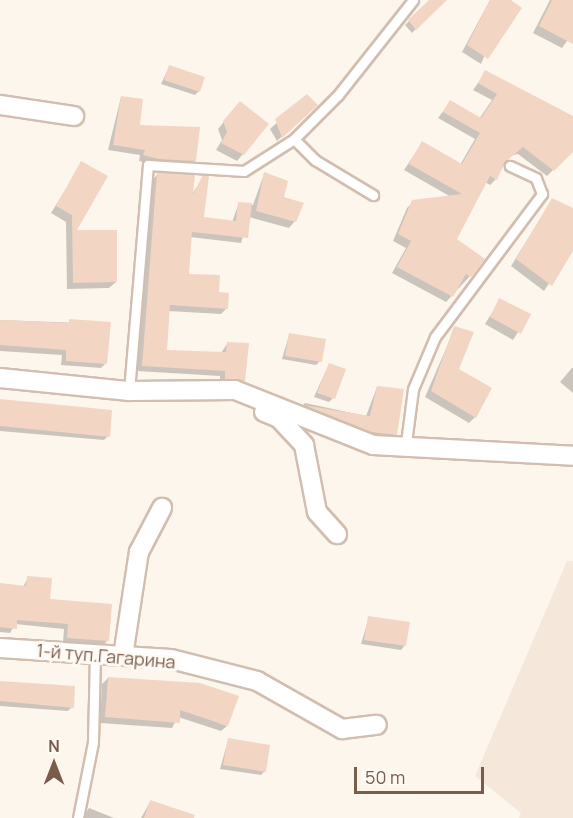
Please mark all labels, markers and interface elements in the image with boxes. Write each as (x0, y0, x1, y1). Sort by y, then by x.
street label: 1-й туп.Гагарина (36, 639, 176, 673)
north arrow (24, 734, 84, 794)
text: N (48, 735, 60, 757)
scale bar (357, 755, 488, 793)
text: 50 m (365, 765, 405, 789)

